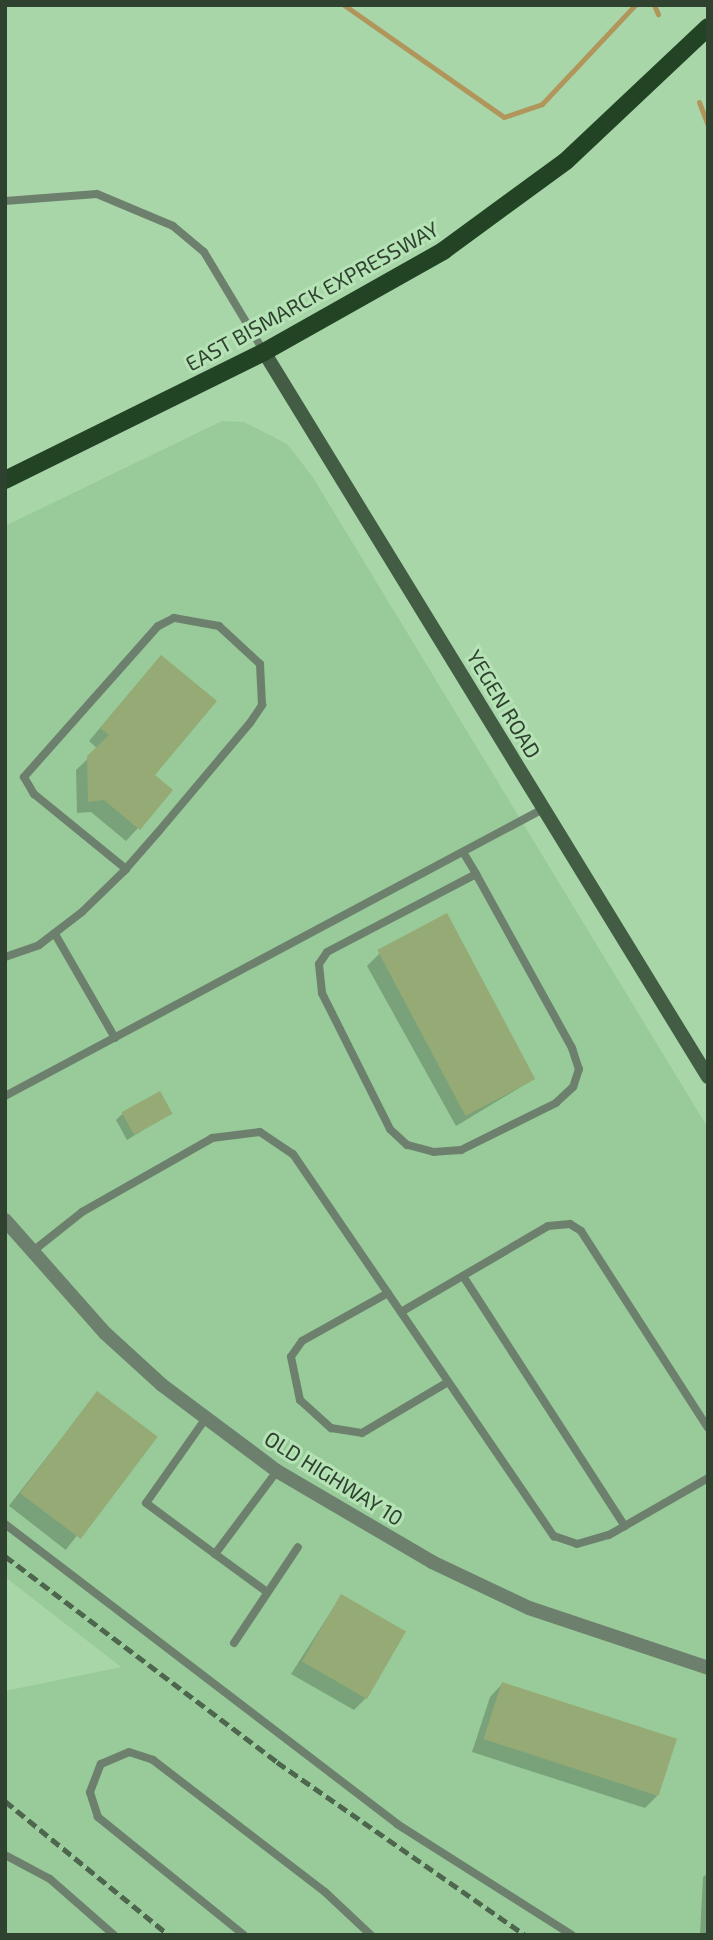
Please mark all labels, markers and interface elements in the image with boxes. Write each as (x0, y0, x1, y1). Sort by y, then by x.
street label: EAST BISMARCK EXPRESSWAY (181, 216, 443, 376)
street label: YEGEN ROAD (462, 645, 546, 763)
street label: OLD HIGHWAY 10 (260, 1425, 408, 1531)

